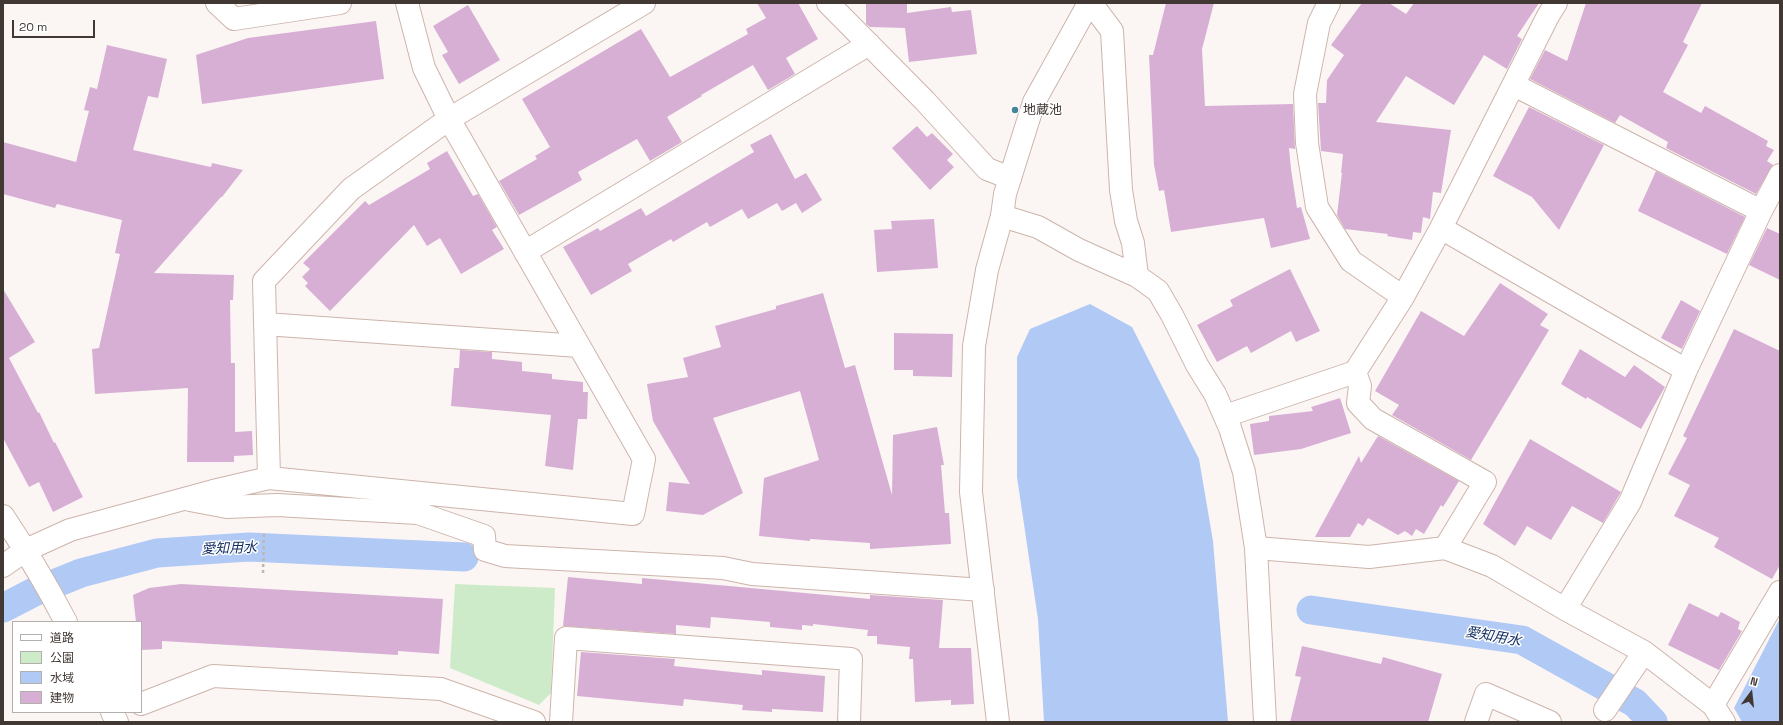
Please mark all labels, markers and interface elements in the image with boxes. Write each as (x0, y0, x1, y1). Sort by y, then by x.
scale bar (14, 12, 97, 38)
text: 20 m (19, 19, 47, 35)
place label: 地蔵池 (1023, 102, 1062, 118)
marker: 地蔵池 (1010, 105, 1020, 115)
water label: 愛知用水 (201, 540, 257, 558)
legend (12, 621, 142, 713)
water label: 愛知用水 (1464, 624, 1522, 650)
text: 道路 (50, 630, 74, 646)
text: 公園 (50, 650, 74, 666)
text: 水域 (50, 670, 74, 686)
north arrow (1731, 673, 1771, 713)
text: N (1749, 674, 1759, 689)
text: 建物 (50, 690, 74, 706)

